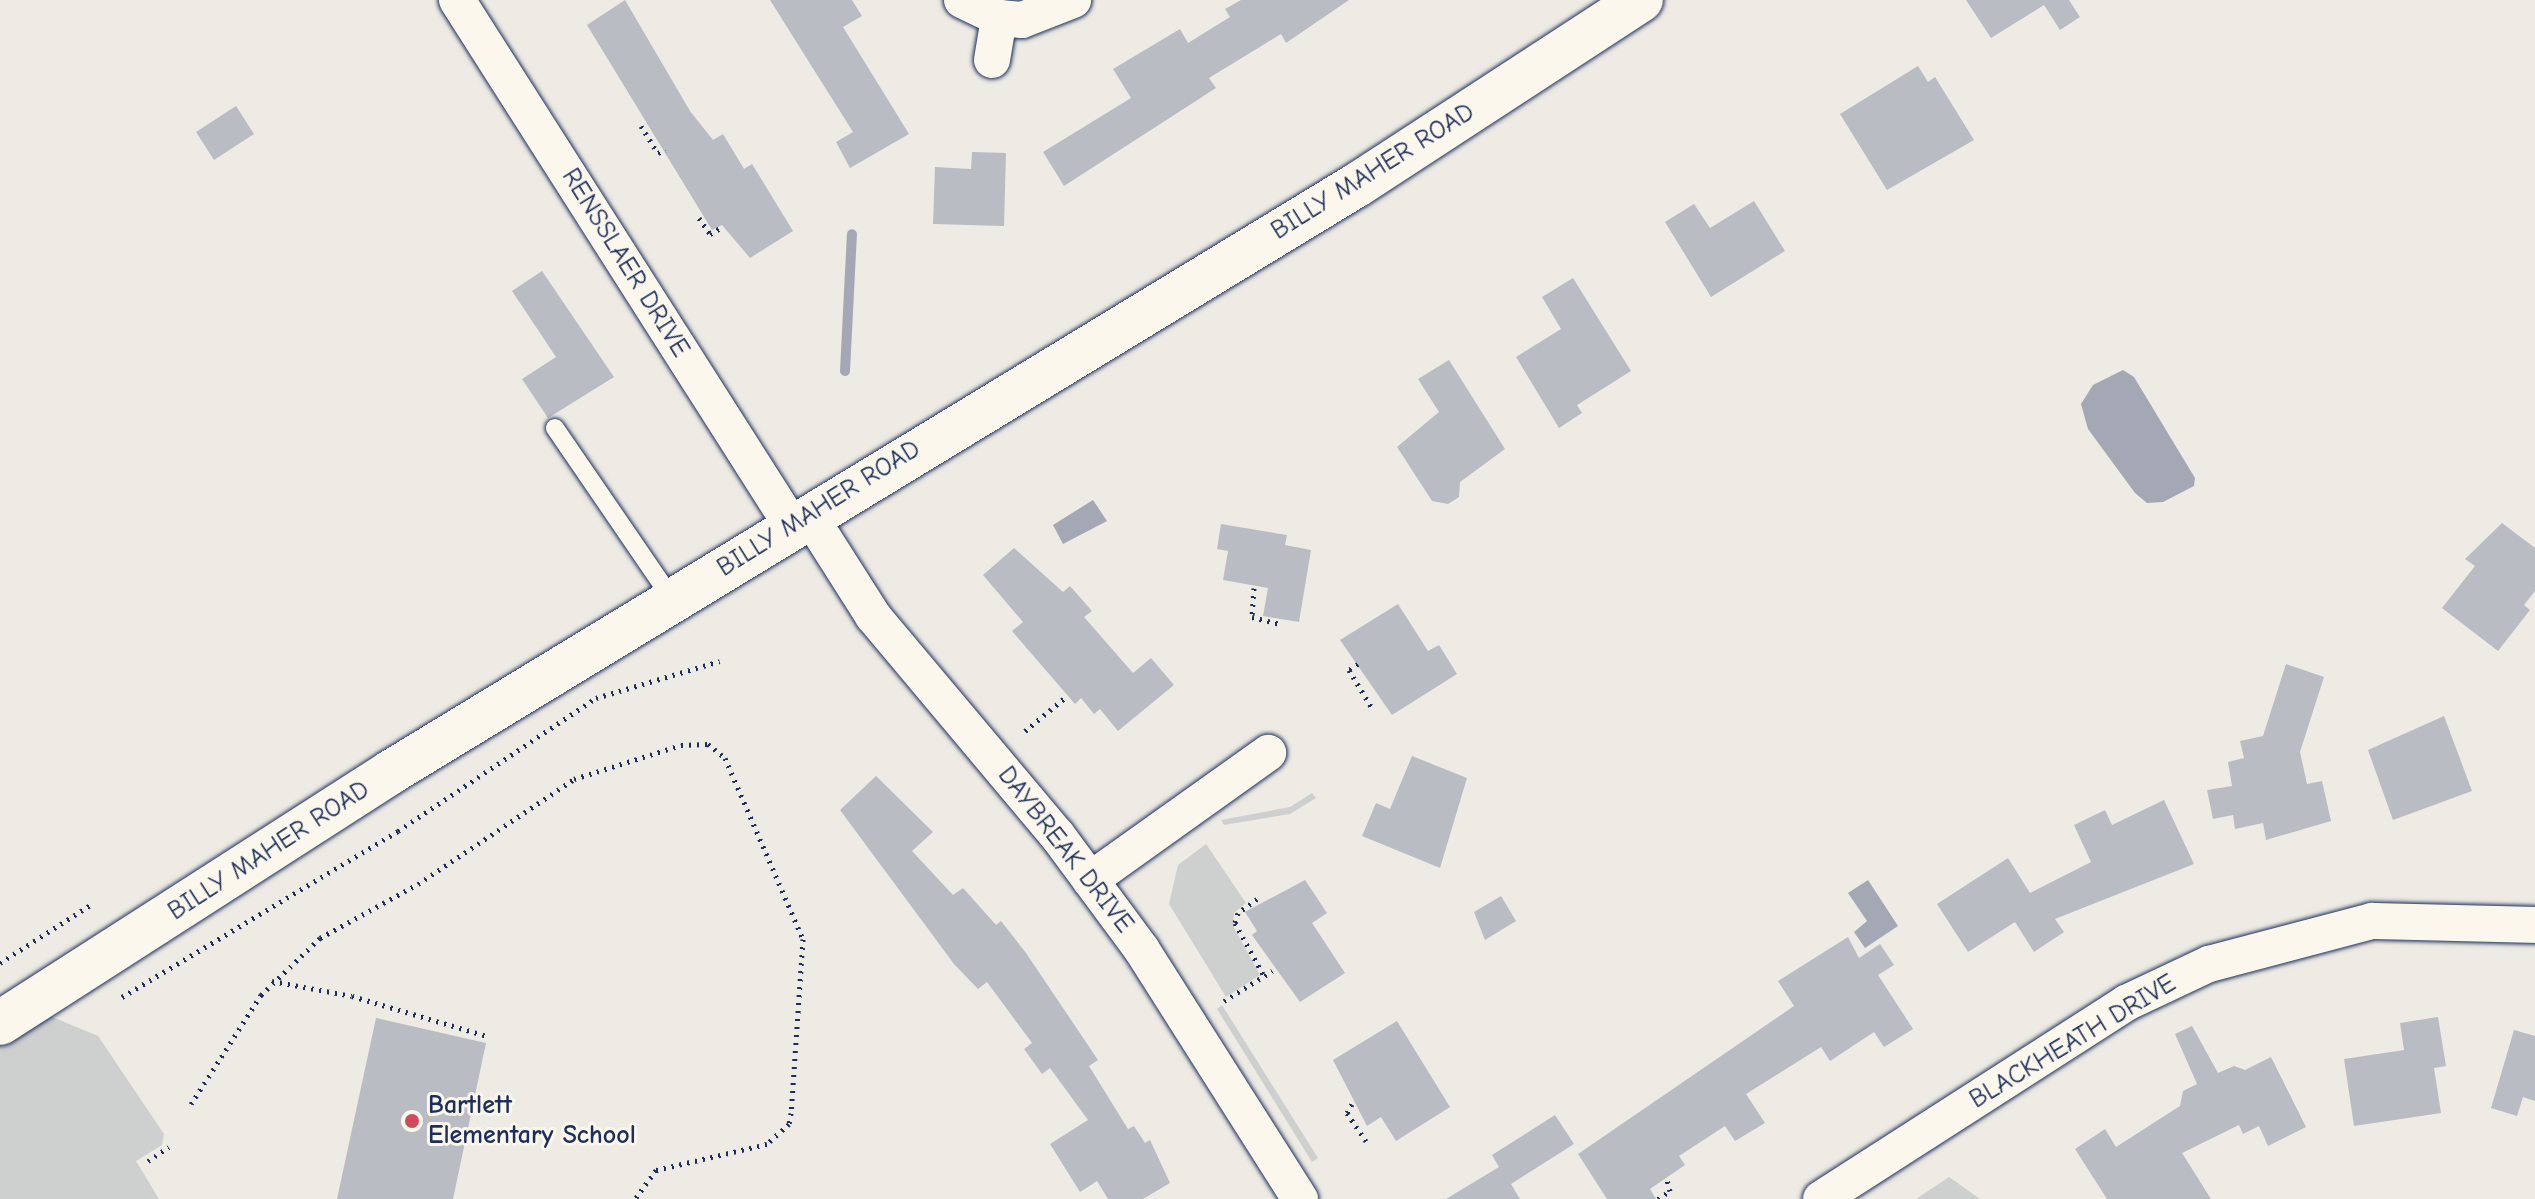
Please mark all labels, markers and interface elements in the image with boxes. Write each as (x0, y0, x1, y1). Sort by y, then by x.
street label: BILLY MAHER ROAD (1266, 97, 1480, 247)
street label: RENSSLAER DRIVE (554, 163, 696, 363)
street label: BILLY MAHER ROAD (712, 434, 926, 584)
street label: DAYBREAK DRIVE (990, 761, 1140, 939)
street label: BILLY MAHER ROAD (163, 774, 375, 928)
street label: BLACKHEATH DRIVE (1964, 968, 2182, 1116)
place label: Bartlett Elementary School (428, 1090, 636, 1152)
marker: Bartlett Elementary School (403, 1112, 421, 1130)

